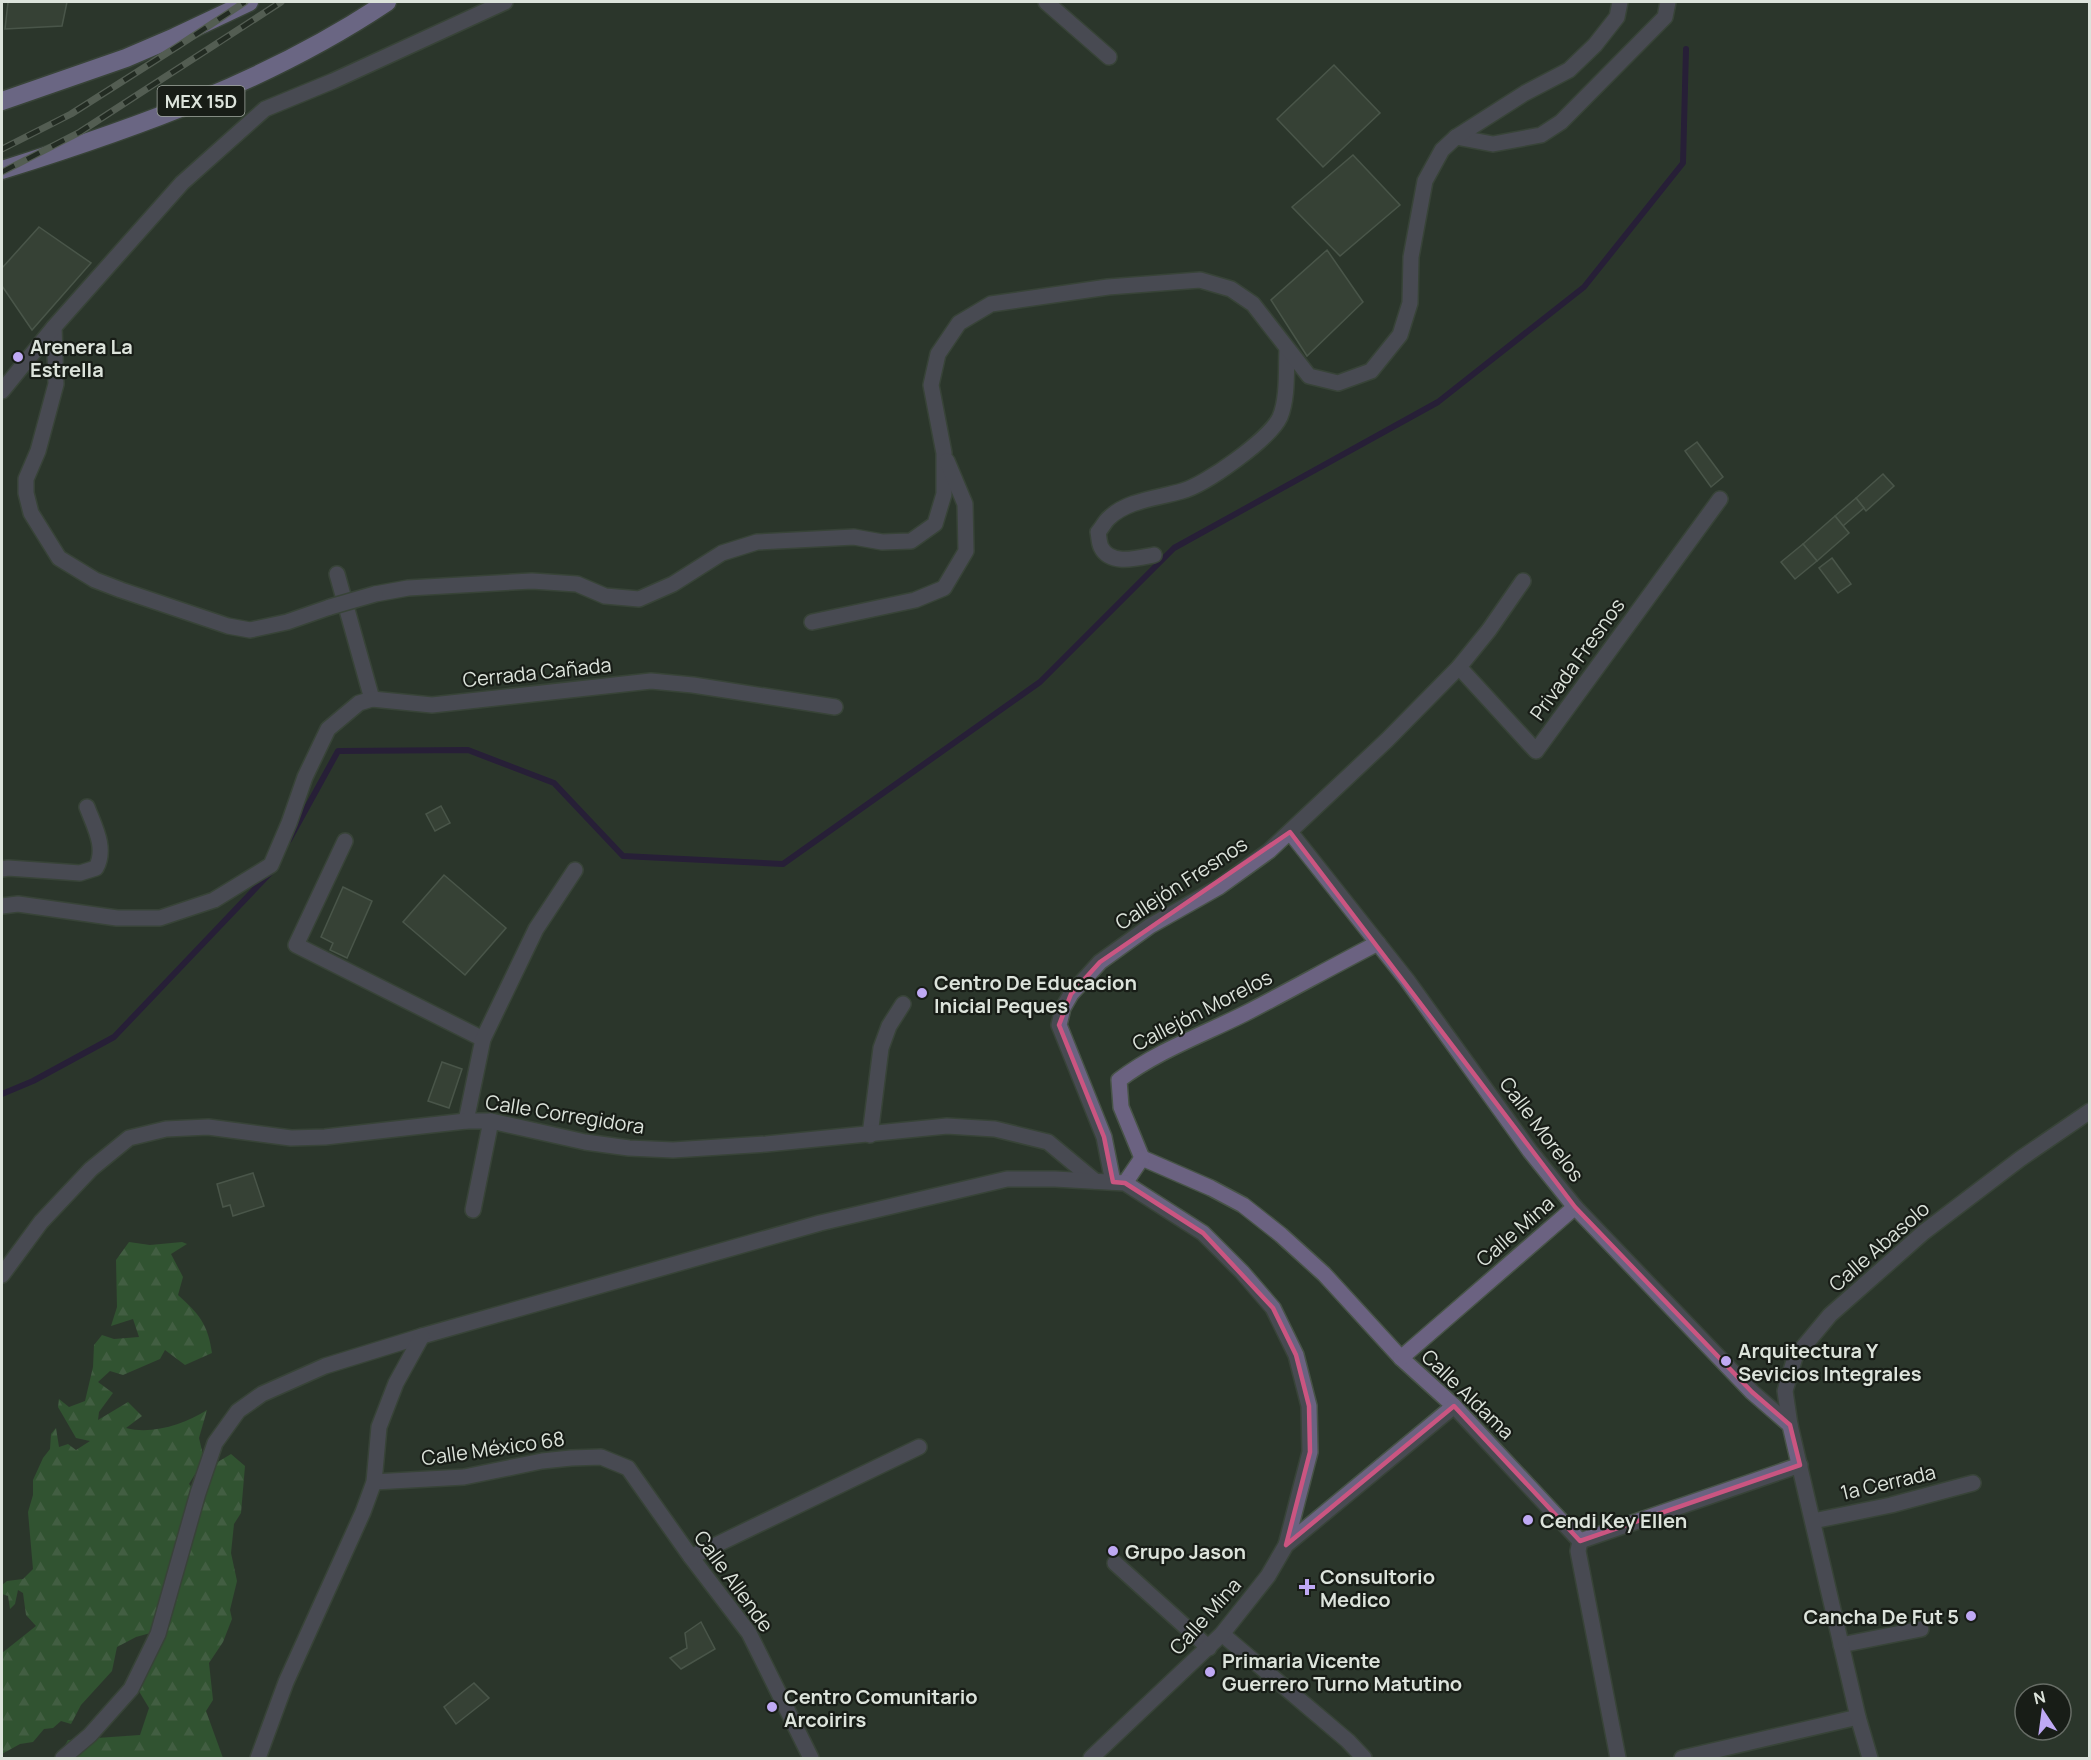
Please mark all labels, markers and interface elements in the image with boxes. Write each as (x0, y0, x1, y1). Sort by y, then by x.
road number: MEX 15D (158, 86, 244, 116)
place label: Arenera La Estrella (30, 333, 133, 383)
marker: Arenera La Estrella (11, 350, 25, 364)
street label: Privada Fresnos (1523, 592, 1631, 726)
street label: Cerrada Cañada (461, 651, 613, 693)
street label: Callejón Fresnos (1110, 830, 1252, 936)
street label: Callejón Morelos (1128, 963, 1276, 1057)
place label: Centro De Educacion Inicial Peques (934, 969, 1137, 1019)
marker: Centro De Educacion Inicial Peques (915, 986, 929, 1000)
street label: Calle Morelos (1494, 1071, 1590, 1187)
street label: Calle Corregidora (484, 1088, 646, 1140)
street label: Calle Mina (1470, 1190, 1560, 1272)
street label: Calle Abasolo (1823, 1195, 1935, 1297)
place label: Arquitectura Y Sevicios Integrales (1738, 1337, 1922, 1387)
street label: Calle Aldama (1416, 1343, 1520, 1445)
marker: Arquitectura Y Sevicios Integrales (1719, 1354, 1733, 1368)
street label: Calle México 68 (420, 1425, 566, 1471)
street label: 1a Cerrada (1838, 1458, 1938, 1506)
place label: Cendi Key Ellen (1540, 1507, 1687, 1534)
marker: Cendi Key Ellen (1521, 1513, 1535, 1527)
street label: Calle Allende (688, 1525, 780, 1637)
place label: Grupo Jason (1125, 1538, 1246, 1565)
marker: Grupo Jason (1106, 1544, 1120, 1558)
place label: Consultorio Medico (1320, 1563, 1435, 1613)
street label: Calle Mina (1163, 1572, 1247, 1660)
marker: Consultorio Medico (1298, 1578, 1316, 1596)
place label: Cancha De Fut 5 (1803, 1603, 1959, 1630)
marker: Cancha De Fut 5 (1964, 1609, 1978, 1623)
place label: Primaria Vicente Guerrero Turno Matutino (1222, 1647, 1462, 1697)
marker: Primaria Vicente Guerrero Turno Matutino (1203, 1665, 1217, 1679)
north arrow (2013, 1682, 2073, 1742)
place label: Centro Comunitario Arcoirirs (784, 1683, 978, 1733)
text: N (2032, 1685, 2048, 1709)
marker: Centro Comunitario Arcoirirs (765, 1700, 779, 1714)

